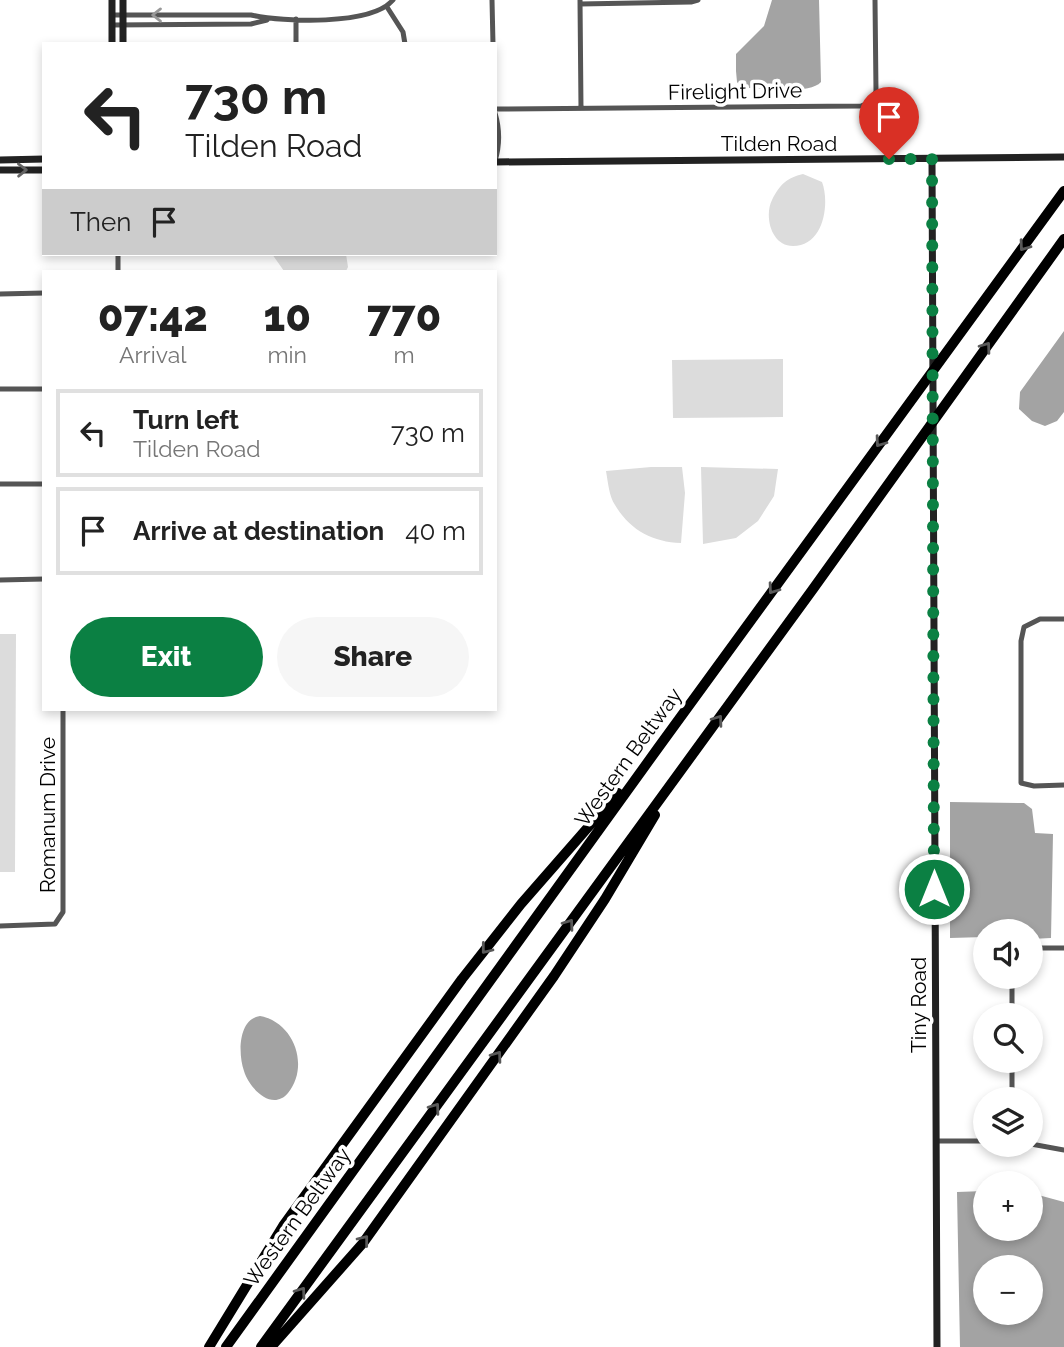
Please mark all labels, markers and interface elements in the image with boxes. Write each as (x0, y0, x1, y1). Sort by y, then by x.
one-way arrow (151, 7, 161, 23)
text: 730 m (185, 68, 327, 125)
icon: left (70, 70, 161, 161)
street label: Firelight Drive (668, 77, 802, 105)
pin (859, 87, 919, 159)
icon: arrive (870, 98, 908, 136)
text: Tilden Road (185, 127, 362, 164)
street label: Tilden Road (721, 131, 837, 156)
one-way arrow (17, 162, 28, 178)
icon: arrive (145, 203, 183, 241)
text: Then (70, 207, 131, 237)
one-way arrow (1019, 238, 1032, 251)
text: 07:42 (98, 292, 208, 341)
text: 10 (263, 292, 311, 341)
text: 770 (367, 292, 441, 341)
text: Arrival (119, 341, 186, 368)
text: min (267, 341, 307, 368)
text: m (393, 341, 415, 368)
one-way arrow (978, 342, 991, 355)
text: Turn left (133, 405, 239, 435)
icon: left (74, 414, 112, 452)
text: 730 m (391, 418, 465, 448)
text: Tilden Road (133, 435, 261, 462)
one-way arrow (876, 435, 889, 447)
icon: arrive (74, 512, 112, 550)
text: Arrive at destination (133, 516, 384, 546)
text: 40 m (405, 516, 466, 546)
one-way arrow (769, 582, 781, 594)
button: Exit (70, 617, 263, 697)
button: Share (277, 617, 469, 697)
street label: Western Beltway (569, 683, 687, 831)
one-way arrow (709, 716, 722, 728)
street label: Romanum Drive (35, 737, 60, 893)
position arrow (897, 852, 971, 926)
one-way arrow (561, 919, 573, 932)
map controls (973, 919, 1043, 1325)
button: sound (973, 919, 1043, 989)
one-way arrow (482, 940, 494, 953)
street label: Tiny Road (906, 957, 931, 1053)
button: search (973, 1003, 1043, 1073)
one-way arrow (489, 1051, 501, 1064)
button: layers (973, 1087, 1043, 1157)
one-way arrow (427, 1103, 439, 1116)
street label: Western Beltway (238, 1143, 356, 1291)
button: + (973, 1171, 1043, 1241)
one-way arrow (355, 1236, 368, 1248)
button: − (973, 1255, 1043, 1325)
one-way arrow (293, 1287, 305, 1300)

